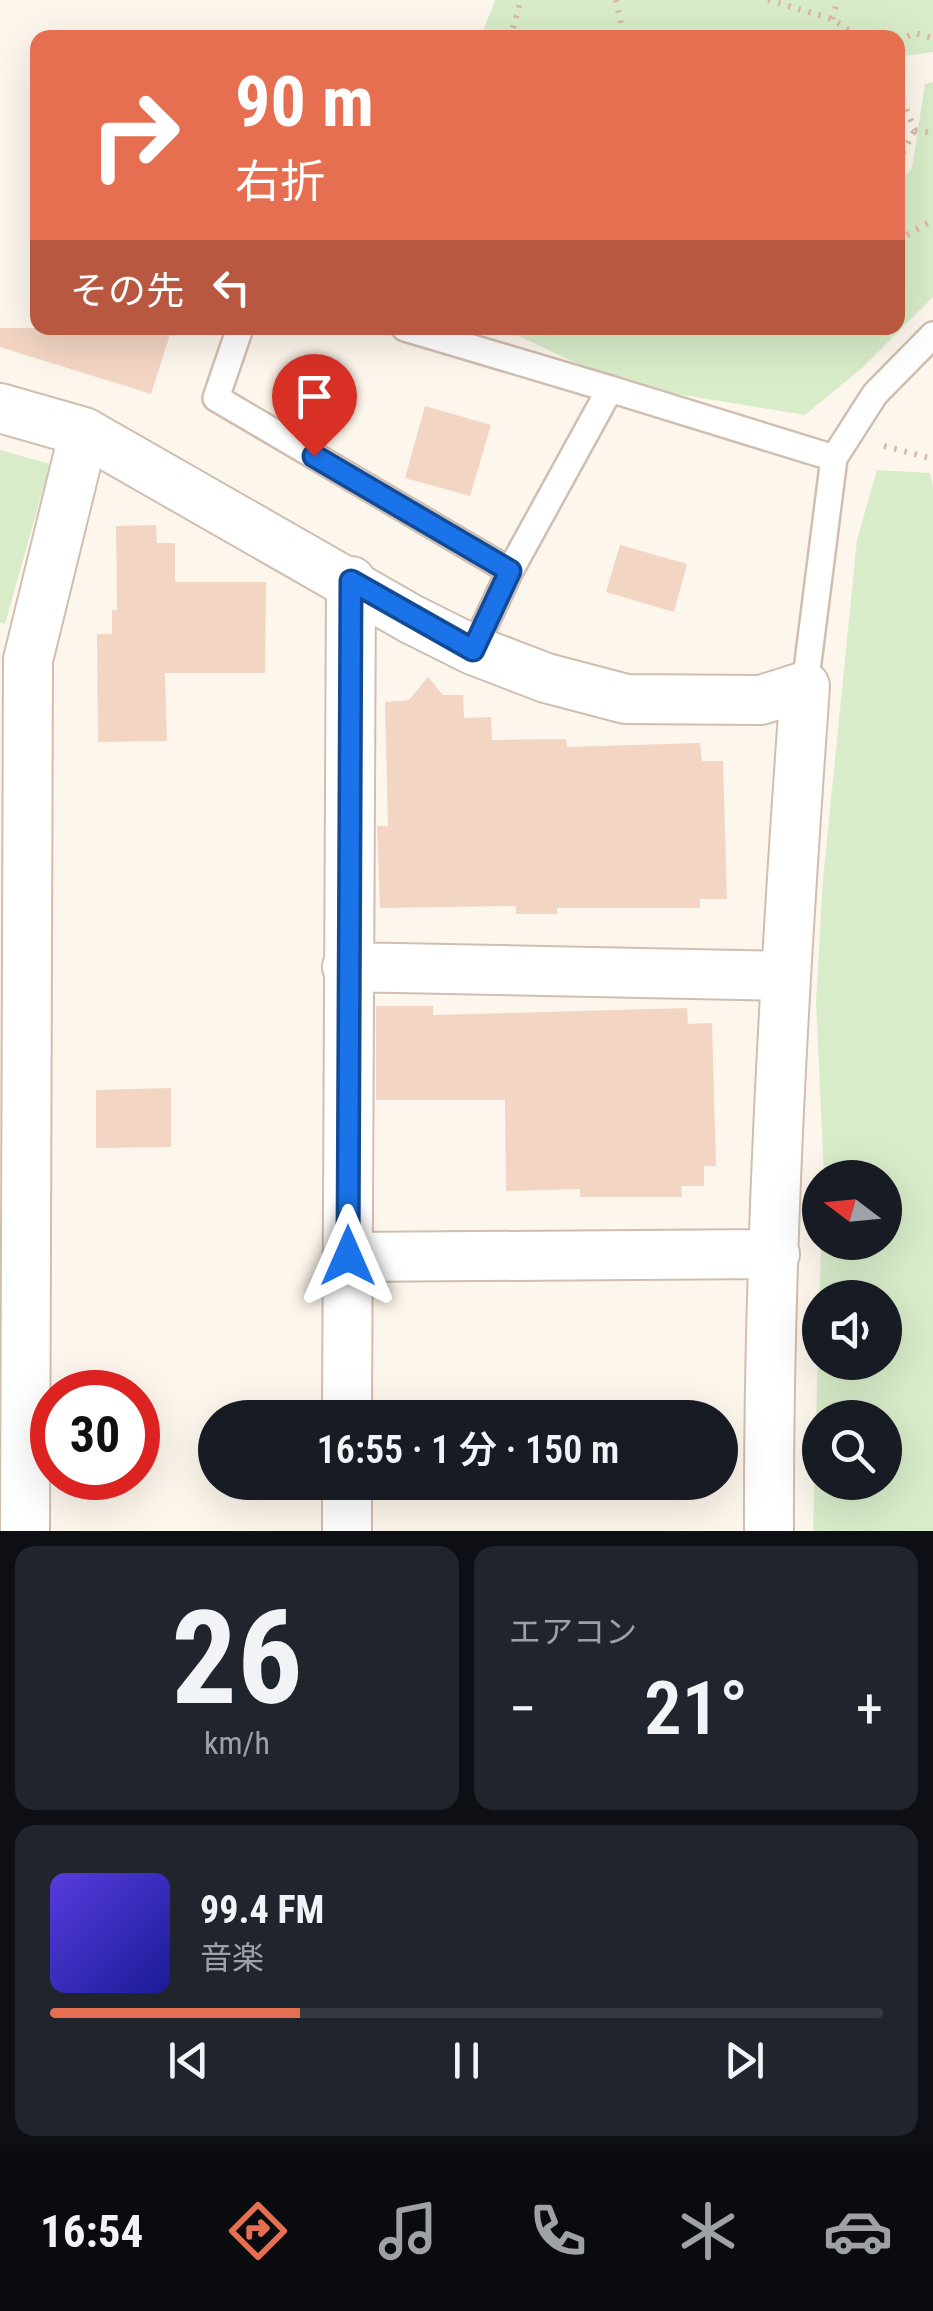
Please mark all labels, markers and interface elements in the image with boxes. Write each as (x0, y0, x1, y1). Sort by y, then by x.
text: 90 m (235, 61, 374, 143)
icon: right (70, 70, 200, 200)
text: 右折 (235, 155, 325, 208)
icon: left (204, 260, 259, 315)
text: その先 (70, 269, 184, 313)
pin (272, 354, 357, 457)
icon: arrive (287, 369, 342, 424)
north arrow (802, 1160, 902, 1260)
map controls (802, 1160, 902, 1500)
position arrow (296, 1204, 400, 1308)
button: sound (802, 1280, 902, 1380)
speed limit sign: 30 (30, 1370, 160, 1500)
button: search (802, 1400, 902, 1500)
text: 16:55 · 1 分 · 150 m (317, 1428, 619, 1472)
text: 26 (171, 1582, 303, 1735)
text: エアコン (509, 1613, 637, 1651)
text: 21° (644, 1664, 748, 1752)
text: − (509, 1677, 537, 1741)
text: + (856, 1677, 883, 1741)
text: km/h (204, 1724, 270, 1762)
text: 99.4 FM (200, 1888, 324, 1932)
text: 音楽 (200, 1939, 264, 1977)
icon: previous (161, 2033, 216, 2088)
icon: pause (439, 2033, 494, 2088)
icon: next (717, 2033, 772, 2088)
icon: directions (223, 2196, 293, 2266)
icon: music (373, 2196, 443, 2266)
icon: phone (523, 2196, 593, 2266)
icon: climate (673, 2196, 743, 2266)
icon: car (823, 2196, 893, 2266)
text: 16:54 (40, 2205, 143, 2258)

